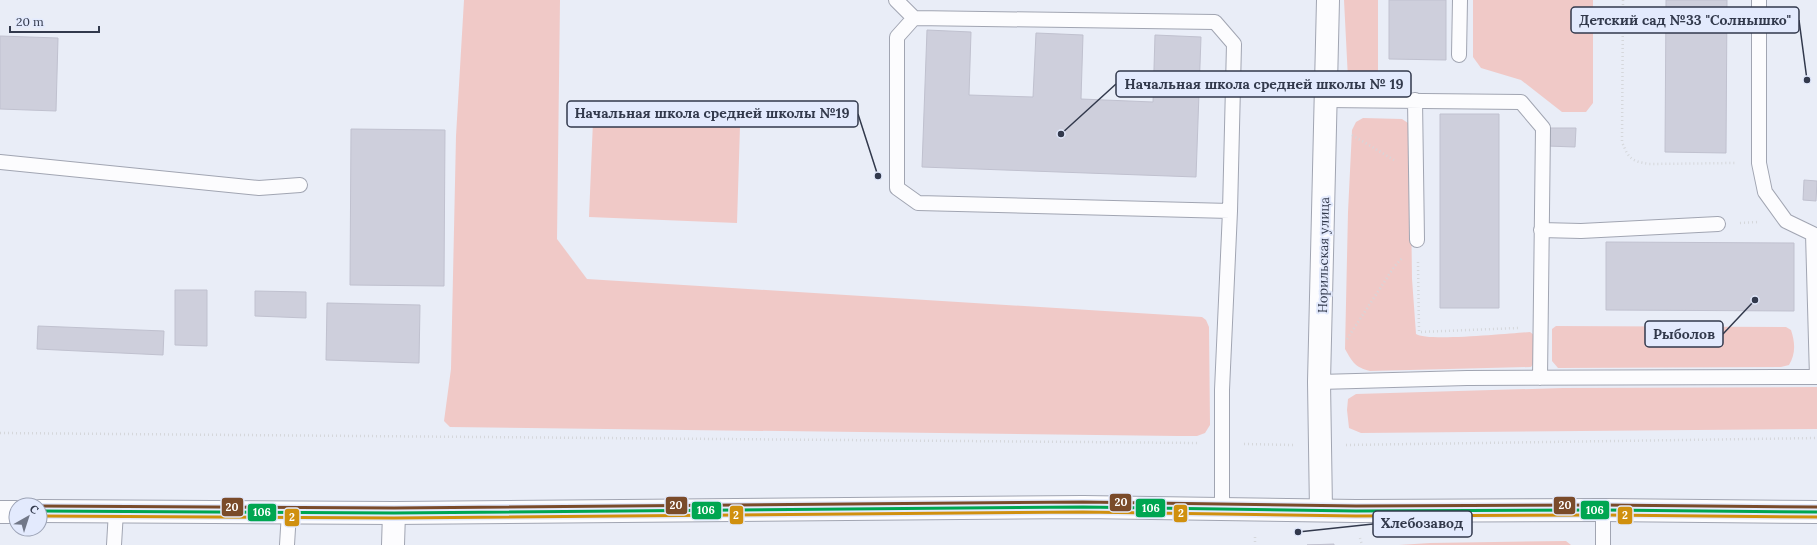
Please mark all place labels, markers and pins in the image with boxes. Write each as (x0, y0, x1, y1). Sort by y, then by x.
callout: Детский сад №33 "Солнышко" (1571, 7, 1799, 33)
callout: Начальная школа средней школы № 19 (1116, 71, 1411, 97)
callout: Начальная школа средней школы №19 (567, 101, 858, 127)
callout: Рыболов (1645, 321, 1723, 347)
callout: Хлебoзавод (1373, 511, 1472, 537)

